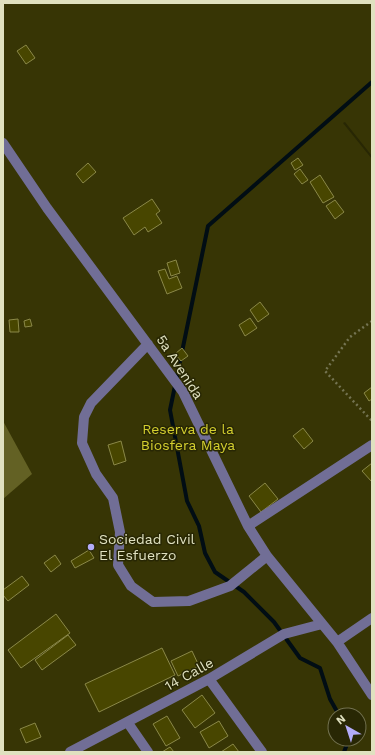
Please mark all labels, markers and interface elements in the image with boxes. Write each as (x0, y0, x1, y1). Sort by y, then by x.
street label: 5a Avenida (153, 332, 207, 402)
park label: Reserva de la Biosfera Maya (141, 421, 235, 453)
place label: Sociedad Civil El Esfuerzo (99, 531, 196, 563)
marker: Sociedad Civil El Esfuerzo (86, 542, 96, 552)
street label: 14 Calle (162, 654, 216, 694)
north arrow (327, 707, 367, 747)
text: N (334, 712, 348, 727)

